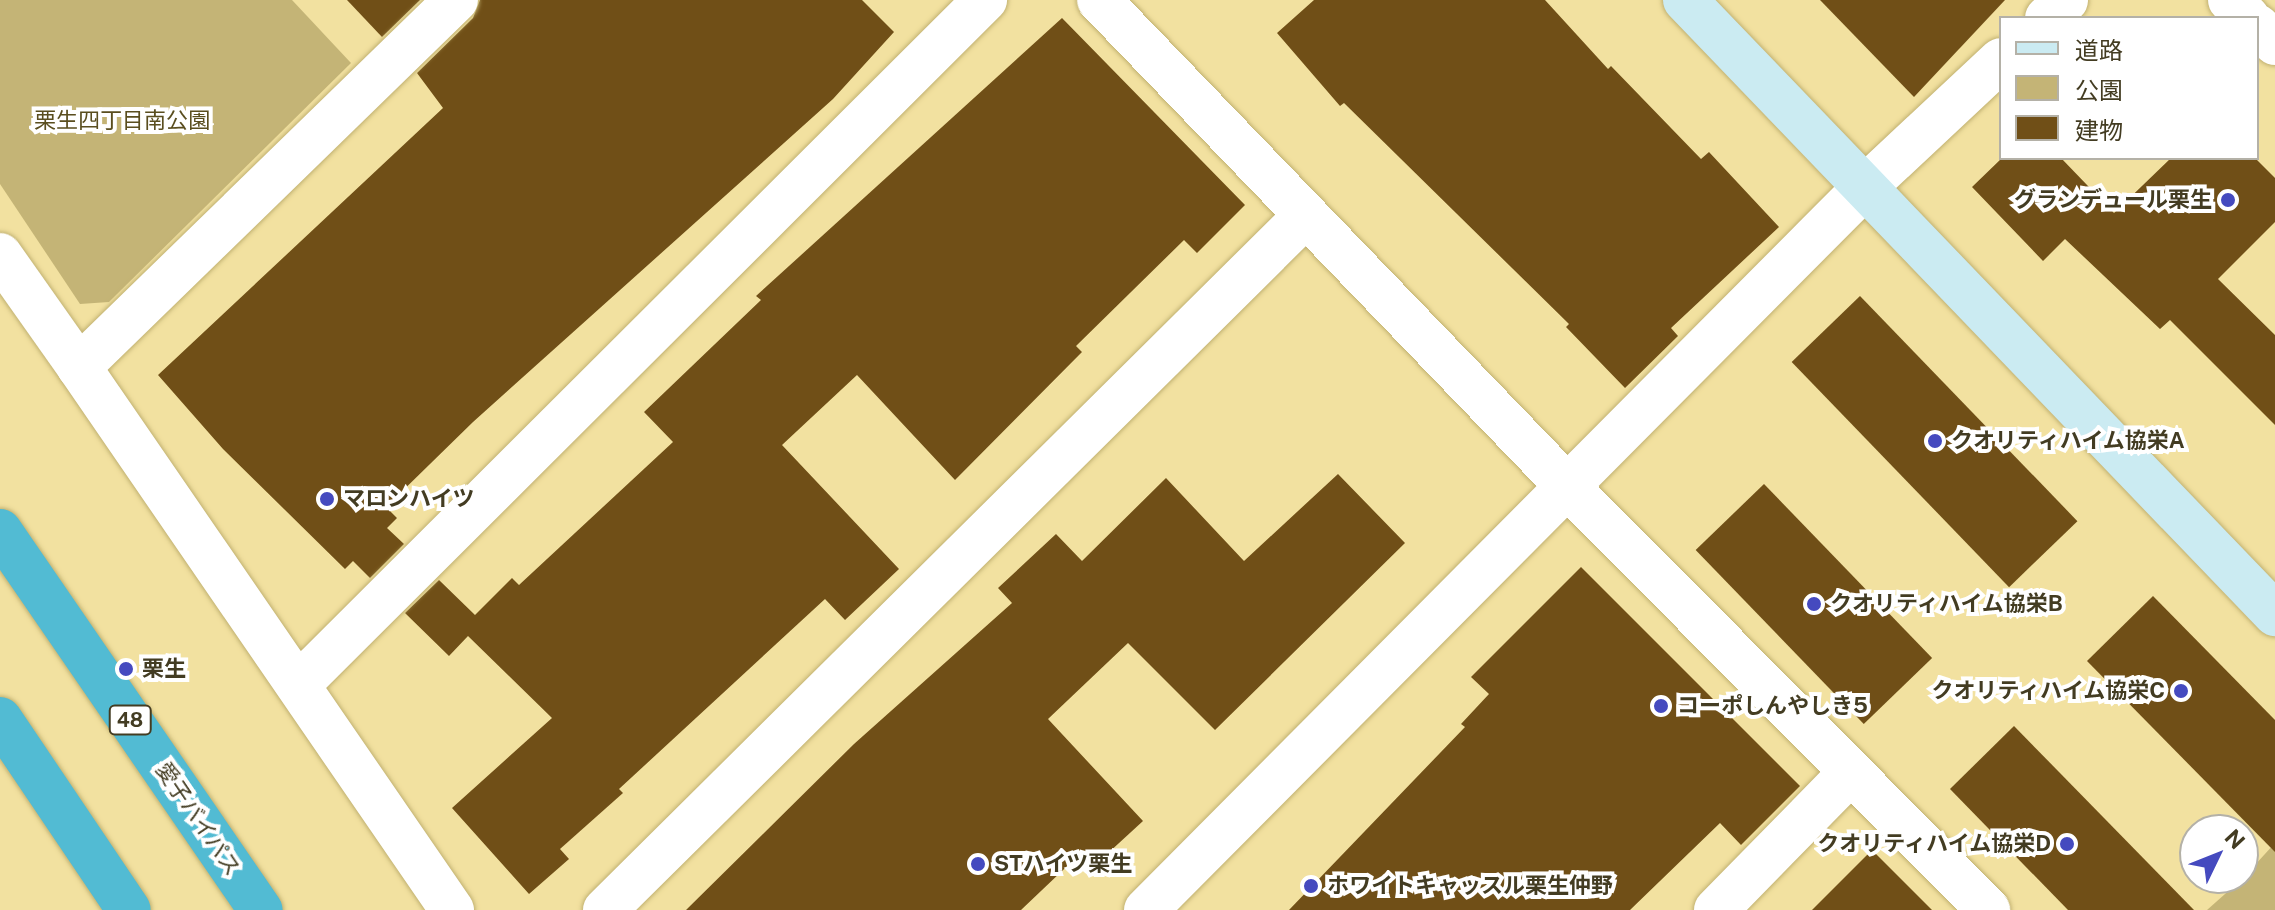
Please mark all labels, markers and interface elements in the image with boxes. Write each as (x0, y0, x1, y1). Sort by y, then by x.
legend (1999, 16, 2259, 160)
text: 道路 (2075, 36, 2123, 64)
text: 公園 (2075, 76, 2123, 104)
park label: 栗生四丁目南公園 (34, 108, 210, 134)
text: 建物 (2075, 116, 2123, 144)
place label: グランデュール栗生 (2014, 187, 2212, 213)
marker: グランデュール栗生 (2219, 191, 2237, 209)
place label: クオリティハイム協栄A (1951, 428, 2187, 454)
marker: クオリティハイム協栄A (1926, 432, 1944, 450)
place label: マロンハイツ (343, 486, 475, 512)
marker: マロンハイツ (318, 490, 336, 508)
place label: クオリティハイム協栄B (1830, 591, 2065, 617)
marker: クオリティハイム協栄B (1805, 595, 1823, 613)
place label: 栗生 (142, 656, 186, 682)
marker: 栗生 (117, 660, 135, 678)
place label: クオリティハイム協栄C (1929, 678, 2165, 704)
marker: クオリティハイム協栄C (2172, 682, 2190, 700)
place label: コーポしんやしき5 (1677, 693, 1868, 719)
marker: コーポしんやしき5 (1652, 697, 1670, 715)
road number: 48 (108, 704, 152, 736)
street label: 愛子バイパス (150, 757, 246, 881)
north arrow (2179, 814, 2259, 894)
text: N (2220, 824, 2250, 854)
place label: クオリティハイム協栄D (1815, 831, 2051, 857)
marker: クオリティハイム協栄D (2058, 835, 2076, 853)
place label: STハイツ栗生 (994, 851, 1133, 877)
marker: STハイツ栗生 (969, 855, 987, 873)
place label: ホワイトキャッスル栗生仲野 (1327, 873, 1613, 899)
marker: ホワイトキャッスル栗生仲野 (1302, 877, 1320, 895)

